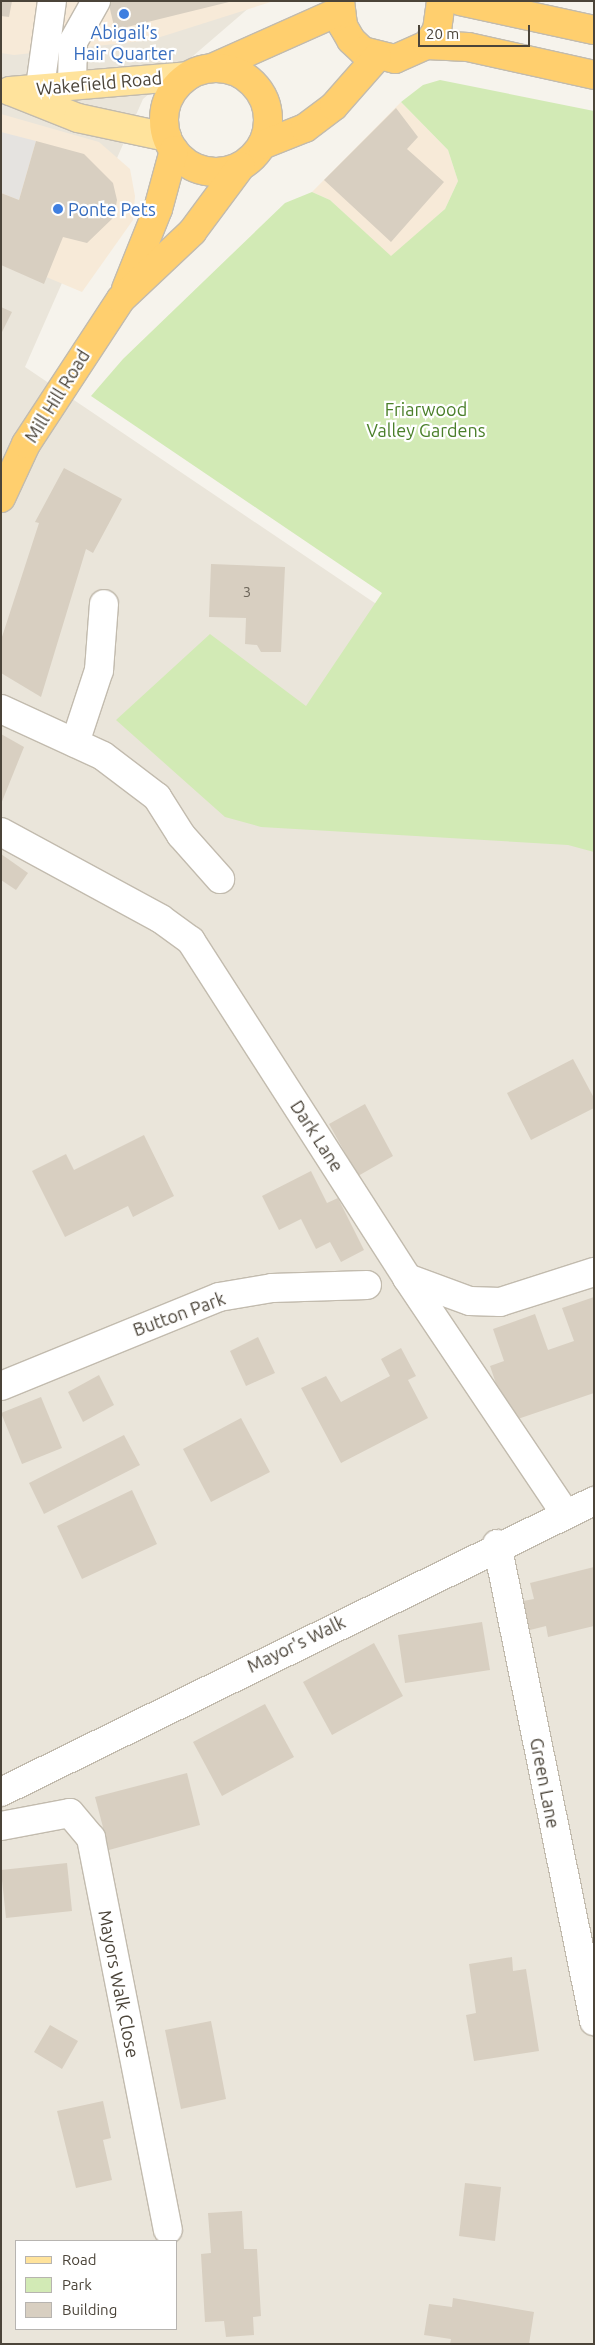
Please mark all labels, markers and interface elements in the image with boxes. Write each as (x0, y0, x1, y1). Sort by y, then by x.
marker: Abigail’s Hair Quarter (118, 8, 130, 20)
scale bar (420, 15, 532, 47)
place label: Abigail’s Hair Quarter (73, 22, 175, 64)
text: 20 m (426, 25, 459, 42)
street label: Wakefield Road (35, 67, 163, 99)
place label: Ponte Pets (68, 198, 156, 220)
marker: Ponte Pets (52, 203, 64, 215)
street label: Mill Hill Road (20, 346, 94, 446)
park label: Friarwood Valley Gardens (366, 399, 486, 442)
house number: 3 (243, 583, 251, 601)
street label: Dark Lane (286, 1096, 348, 1176)
street label: Button Park (130, 1287, 228, 1341)
street label: Mayor's Walk (243, 1611, 349, 1677)
street label: Green Lane (526, 1736, 564, 1830)
street label: Mayors Walk Close (94, 1908, 144, 2060)
legend (15, 2240, 178, 2330)
text: Road (62, 2251, 97, 2268)
text: Park (62, 2276, 92, 2293)
text: Building (62, 2301, 117, 2318)

